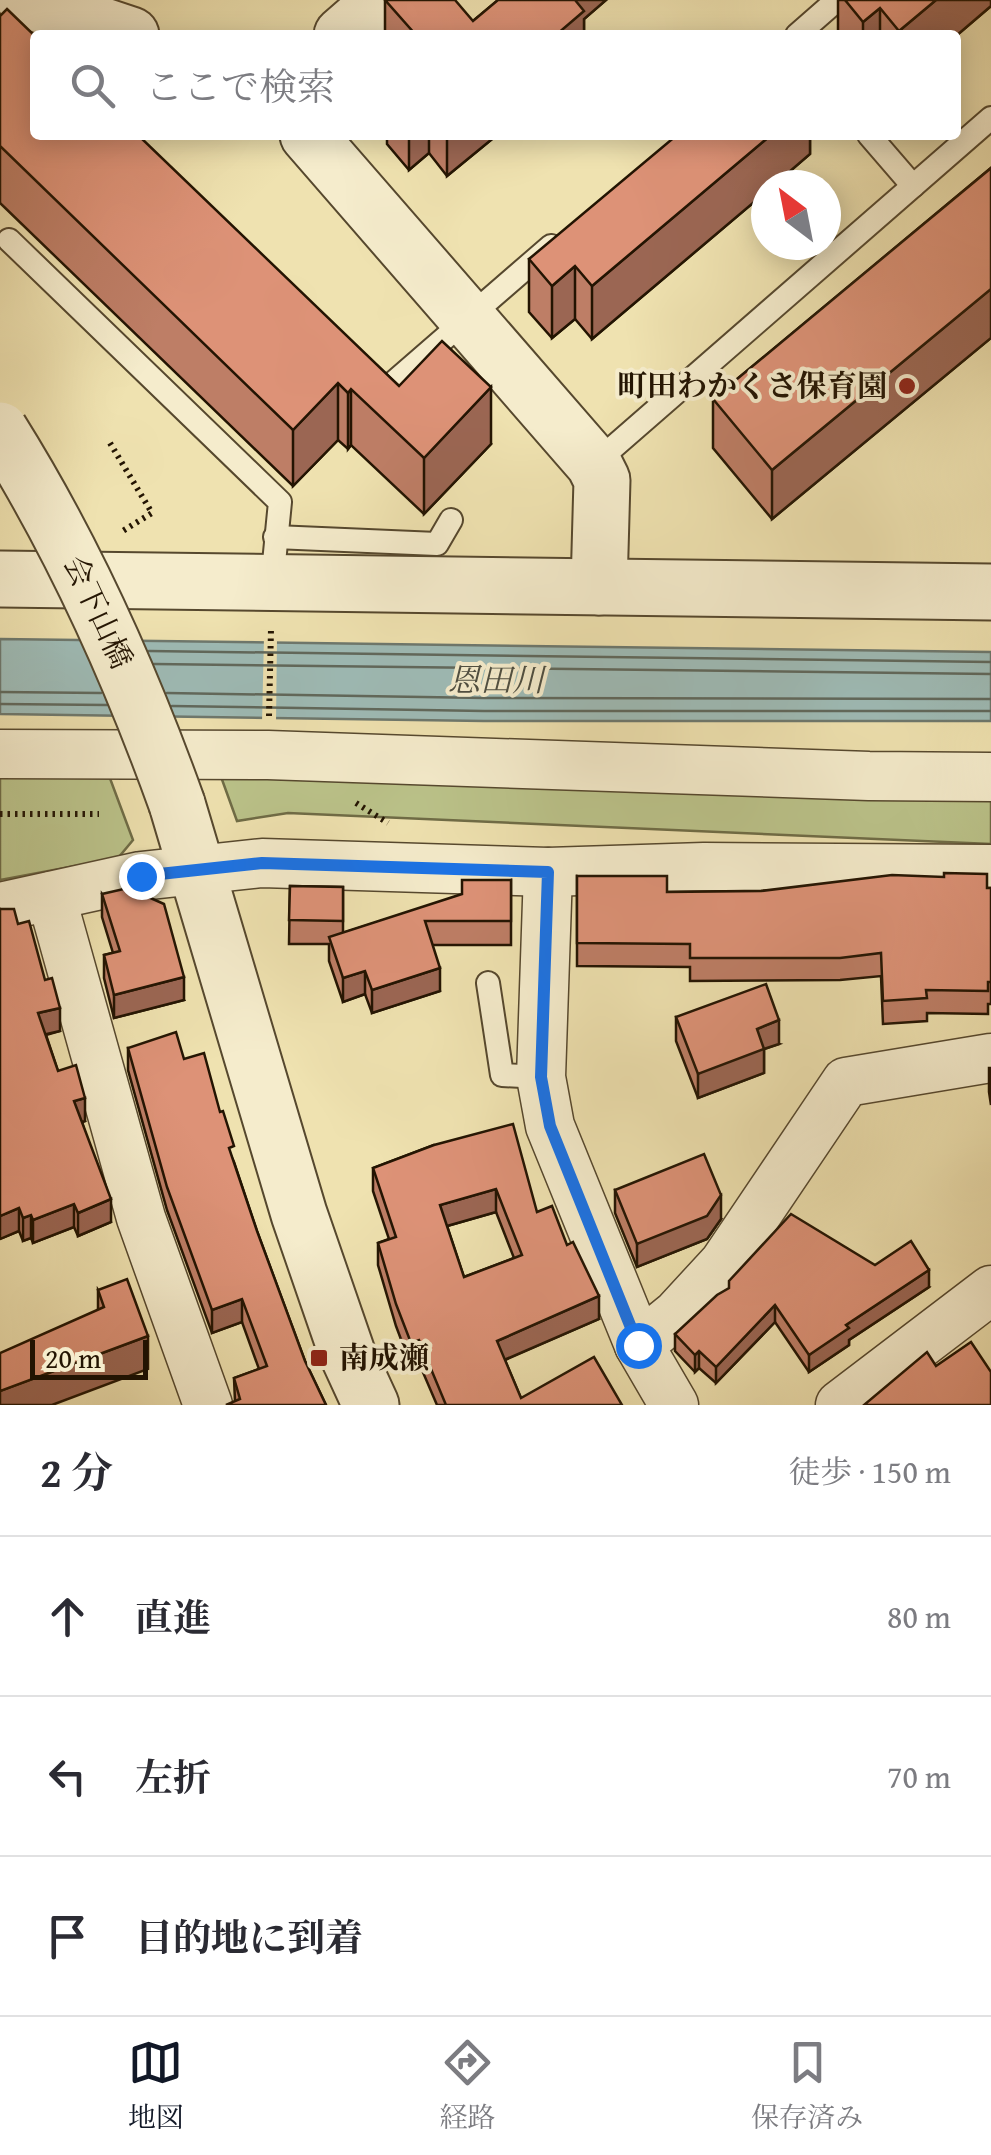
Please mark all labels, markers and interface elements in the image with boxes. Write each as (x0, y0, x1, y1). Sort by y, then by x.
search box (30, 30, 961, 140)
icon: search (65, 58, 120, 113)
text: ここで検索 (145, 58, 335, 114)
north arrow (751, 170, 841, 260)
place label: 町田わかくさ保育園 (617, 363, 887, 407)
marker: 町田わかくさ保育園 (896, 375, 918, 397)
street label: 会下山橋 (54, 548, 144, 675)
water label: 恩田川 (448, 656, 547, 703)
route end (119, 854, 165, 900)
route start (616, 1323, 662, 1369)
scale bar (30, 1335, 148, 1380)
place label: 南成瀬 (339, 1335, 429, 1379)
text: 20 m (45, 1337, 101, 1378)
marker: 南成瀬 (308, 1347, 330, 1369)
text: 2 分 (40, 1441, 113, 1502)
text: 徒歩 · 150 m (788, 1448, 951, 1495)
icon: ahead (40, 1589, 95, 1644)
text: 直進 (135, 1589, 211, 1645)
text: 80 m (887, 1593, 951, 1640)
icon: left (40, 1749, 95, 1804)
text: 左折 (135, 1749, 211, 1805)
text: 70 m (887, 1753, 951, 1800)
icon: arrive (40, 1909, 95, 1964)
text: 目的地に到着 (135, 1909, 363, 1965)
tab: 地図 (128, 2035, 184, 2137)
tab: 経路 (439, 2035, 495, 2137)
tab: 保存済み (751, 2035, 863, 2137)

